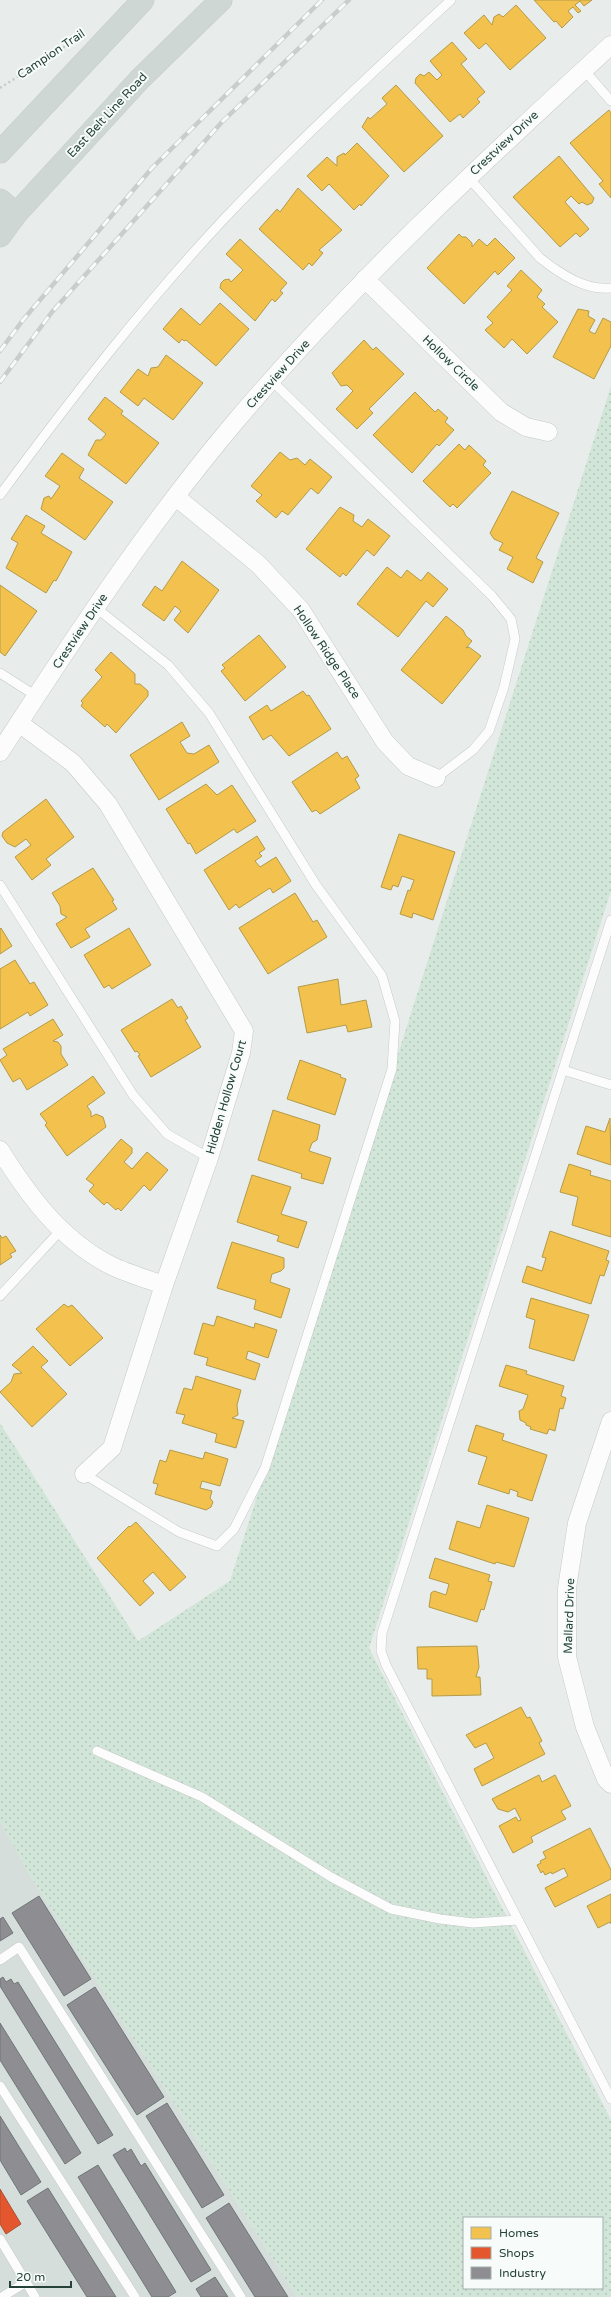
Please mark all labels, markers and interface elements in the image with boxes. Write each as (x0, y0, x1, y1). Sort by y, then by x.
street label: Campion Trail (15, 26, 87, 82)
street label: East Belt Line Road (64, 70, 150, 160)
street label: Crestview Drive (467, 108, 541, 178)
street label: Hollow Circle (420, 332, 483, 394)
street label: Crestview Drive (243, 336, 313, 411)
street label: Crestview Drive (50, 590, 111, 671)
street label: Hollow Ridge Place (291, 603, 364, 701)
street label: Hidden Hollow Court (203, 1038, 249, 1156)
street label: Mallard Drive (561, 1578, 577, 1654)
legend (463, 2217, 603, 2289)
text: Homes (499, 2226, 539, 2240)
text: Shops (499, 2246, 534, 2260)
scale bar (10, 2263, 71, 2289)
text: Industry (499, 2266, 546, 2280)
text: 20 m (16, 2270, 45, 2284)

